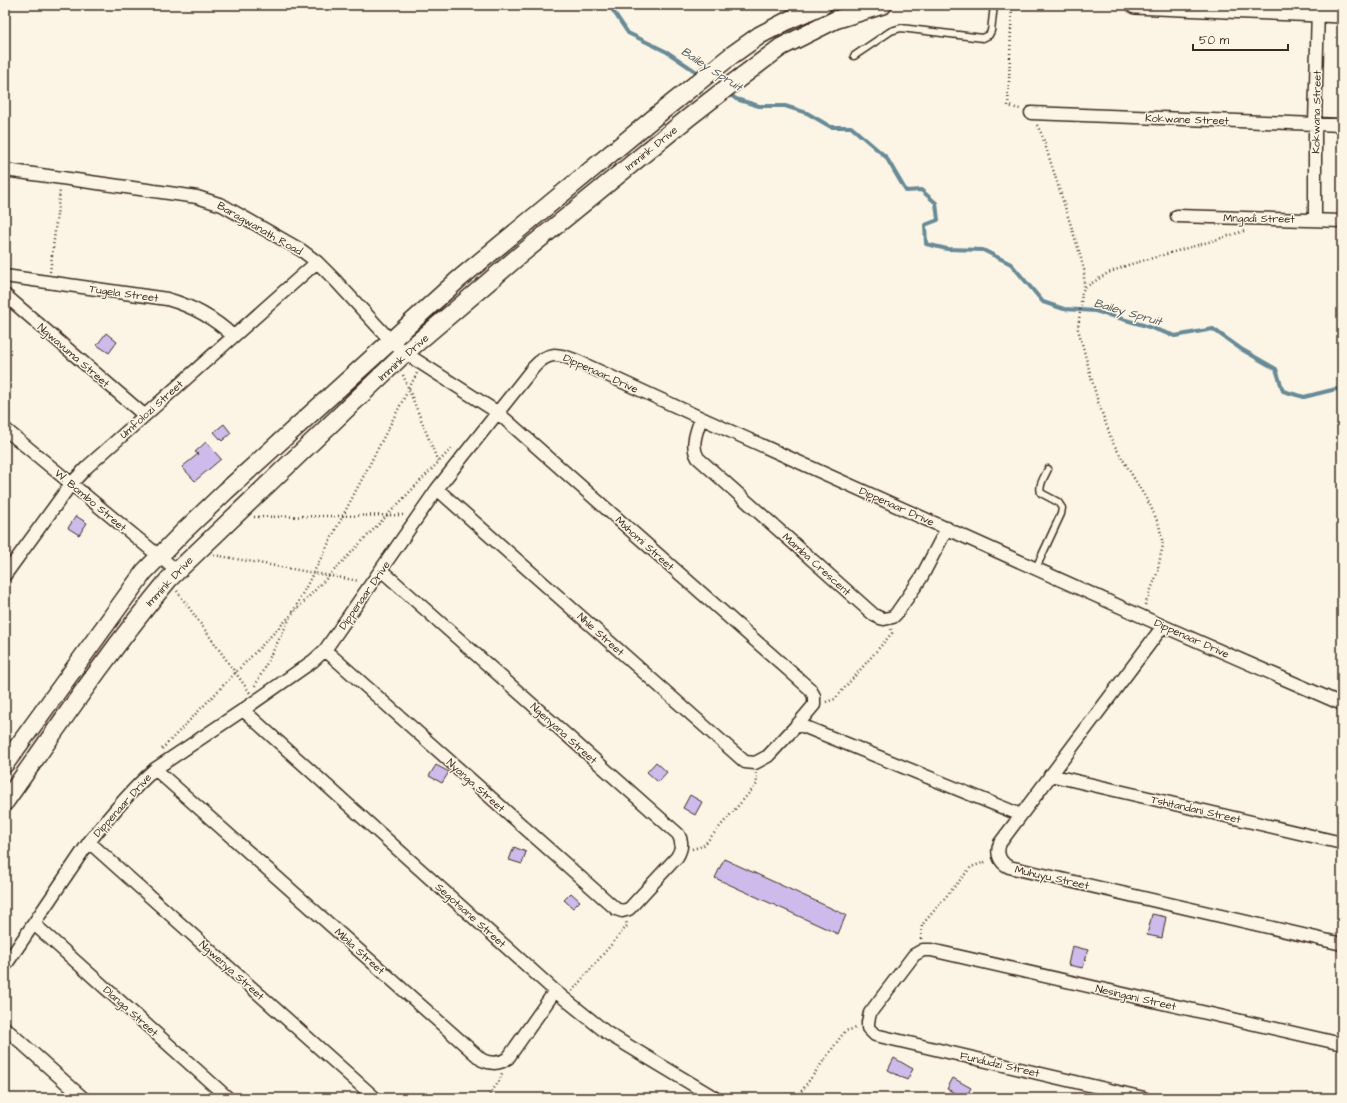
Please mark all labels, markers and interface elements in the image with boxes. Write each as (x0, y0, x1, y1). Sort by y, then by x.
scale bar (1193, 26, 1288, 52)
text: 50 m (1199, 32, 1230, 49)
water label: Bailey Spruit (678, 43, 747, 96)
street label: Kokwana Street (1308, 70, 1325, 154)
street label: Kokwane Street (1145, 111, 1230, 128)
street label: Immink Drive (622, 123, 681, 174)
street label: Baragwanath Road (214, 198, 305, 260)
street label: Mngadi Street (1223, 210, 1295, 228)
street label: Tugela Street (88, 281, 160, 307)
water label: Bailey Spruit (1092, 295, 1165, 331)
street label: Ngwavuma Street (34, 320, 113, 392)
street label: Immink Drive (375, 330, 432, 384)
street label: Dippenaar Drive (561, 350, 641, 397)
street label: Umfolozi Street (116, 376, 187, 442)
street label: W. Bombo Street (52, 466, 130, 535)
street label: Dippenaar Drive (857, 483, 937, 530)
street label: Mxhomi Street (612, 513, 678, 574)
street label: Mamba Crescent (779, 529, 855, 600)
street label: Immink Drive (142, 553, 197, 610)
street label: Dippenaar Drive (335, 558, 394, 633)
street label: Nhle Street (574, 609, 628, 660)
street label: Dippenaar Drive (1152, 615, 1232, 662)
street label: Ngenyana Street (526, 699, 601, 769)
street label: Nyanga Street (443, 755, 508, 817)
street label: Dippenaar Drive (90, 770, 155, 840)
street label: Tshitandani Street (1149, 792, 1243, 827)
street label: Muhuyu Street (1013, 862, 1091, 894)
street label: Segotsane Street (431, 880, 510, 952)
street label: Mbila Street (331, 925, 388, 978)
street label: Ngwenya Street (195, 937, 268, 1005)
street label: Nesingani Street (1094, 981, 1178, 1015)
street label: Dlanga Street (99, 983, 162, 1041)
street label: Fundudzi Street (959, 1048, 1042, 1081)

